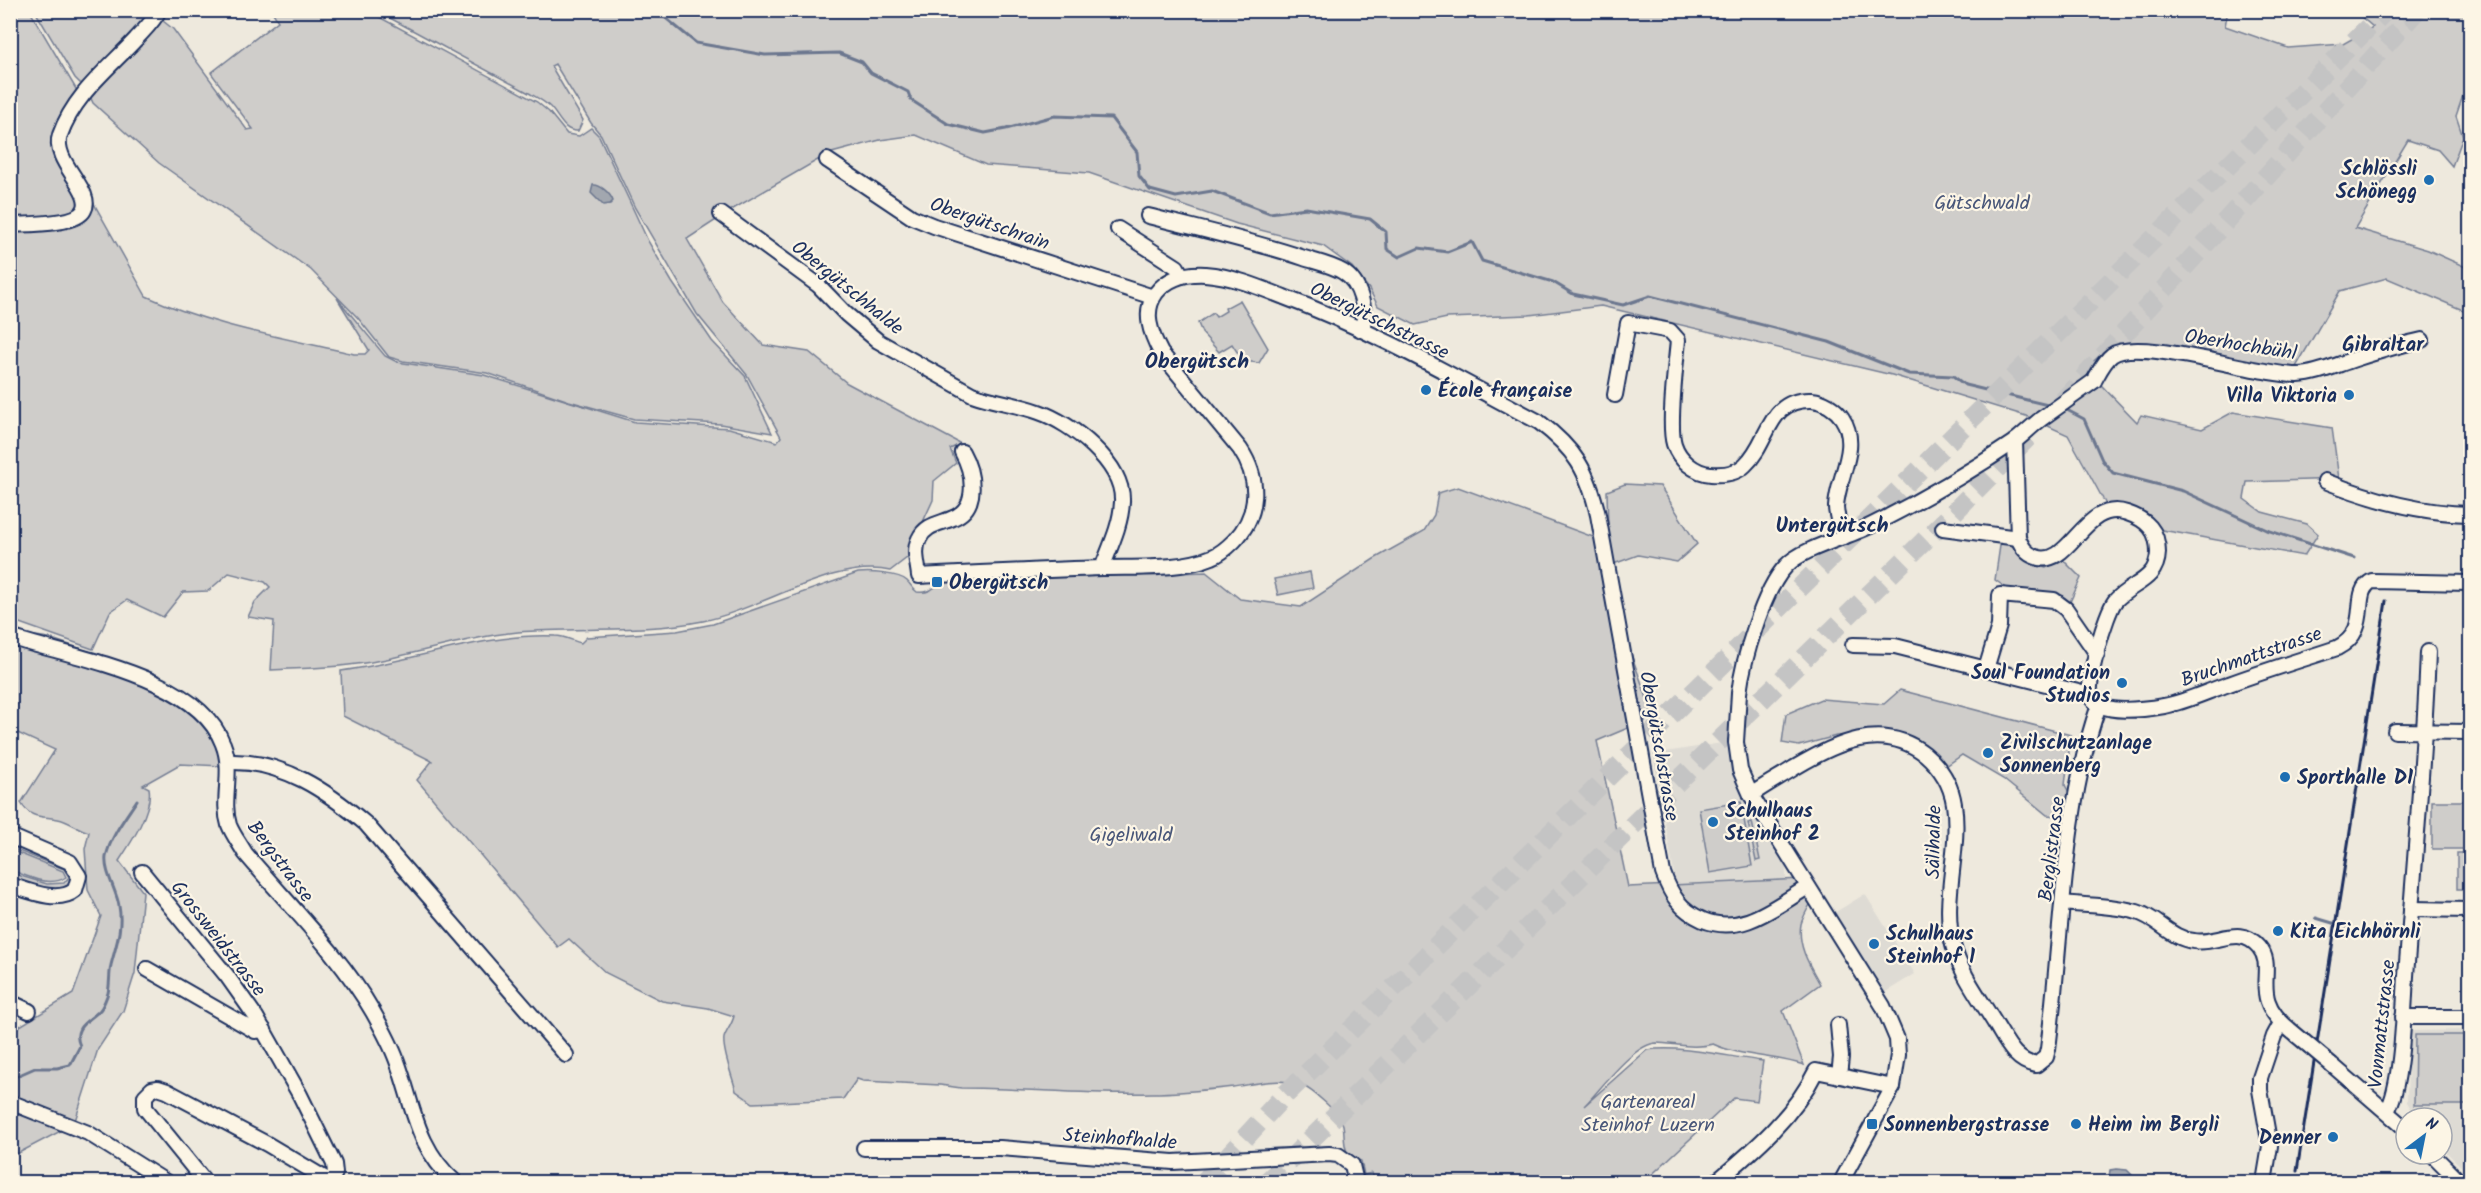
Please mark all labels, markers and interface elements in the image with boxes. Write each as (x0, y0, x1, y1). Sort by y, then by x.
place label: Schlössli Schönegg (2336, 154, 2418, 209)
marker: Schlössli Schönegg (2422, 173, 2436, 187)
park label: Gütschwald (1934, 188, 2031, 220)
street label: Obergütschrain (925, 189, 1054, 260)
street label: Obergütschhalde (783, 233, 910, 344)
street label: Obergütschstrasse (1304, 274, 1454, 369)
street label: Oberhochbühl (2182, 321, 2299, 371)
district label: Gibraltar (2342, 329, 2425, 362)
district label: Obergütsch (1145, 346, 1249, 379)
place label: École française (1438, 376, 1573, 408)
place label: Villa Viktoria (2226, 381, 2337, 413)
marker: École française (1419, 383, 1433, 397)
marker: Villa Viktoria (2342, 388, 2356, 402)
district label: Untergütsch (1776, 510, 1889, 543)
place label: Obergütsch (949, 568, 1048, 600)
marker: Obergütsch (930, 575, 944, 589)
street label: Bruchmattstrasse (2177, 619, 2327, 697)
place label: Soul Foundation Studios (1971, 658, 2111, 713)
street label: Obergütschstrasse (1629, 669, 1687, 824)
marker: Soul Foundation Studios (2115, 676, 2129, 690)
place label: Zivilschutzanlage Sonnenberg (2000, 728, 2152, 783)
marker: Zivilschutzanlage Sonnenberg (1981, 746, 1995, 760)
place label: Sporthalle D1 (2297, 763, 2413, 795)
marker: Sporthalle D1 (2278, 770, 2292, 784)
street label: Berglistrasse (2031, 795, 2075, 904)
place label: Schulhaus Steinhof 2 (1725, 796, 1820, 851)
street label: Sälihalde (1918, 805, 1952, 879)
street label: Bergstrasse (238, 814, 321, 910)
marker: Schulhaus Steinhof 2 (1706, 815, 1720, 829)
park label: Gigeliwald (1090, 820, 1173, 852)
street label: Grossweidstrasse (162, 874, 273, 1004)
place label: Kita Eichhörnli (2290, 917, 2421, 949)
place label: Schulhaus Steinhof 1 (1886, 919, 1975, 974)
marker: Kita Eichhörnli (2271, 924, 2285, 938)
marker: Schulhaus Steinhof 1 (1867, 937, 1881, 951)
street label: Vonmattstrasse (2360, 958, 2406, 1090)
park label: Gartenareal Steinhof Luzern (1581, 1087, 1715, 1142)
north arrow (2394, 1106, 2454, 1166)
place label: Sonnenbergstrasse (1884, 1110, 2050, 1142)
place label: Heim im Bergli (2088, 1110, 2220, 1142)
text: N (2420, 1111, 2442, 1138)
marker: Sonnenbergstrasse (1865, 1117, 1879, 1131)
marker: Heim im Bergli (2069, 1117, 2083, 1131)
street label: Steinhofhalde (1062, 1120, 1178, 1160)
place label: Denner (2259, 1123, 2322, 1155)
marker: Denner (2326, 1130, 2340, 1144)

